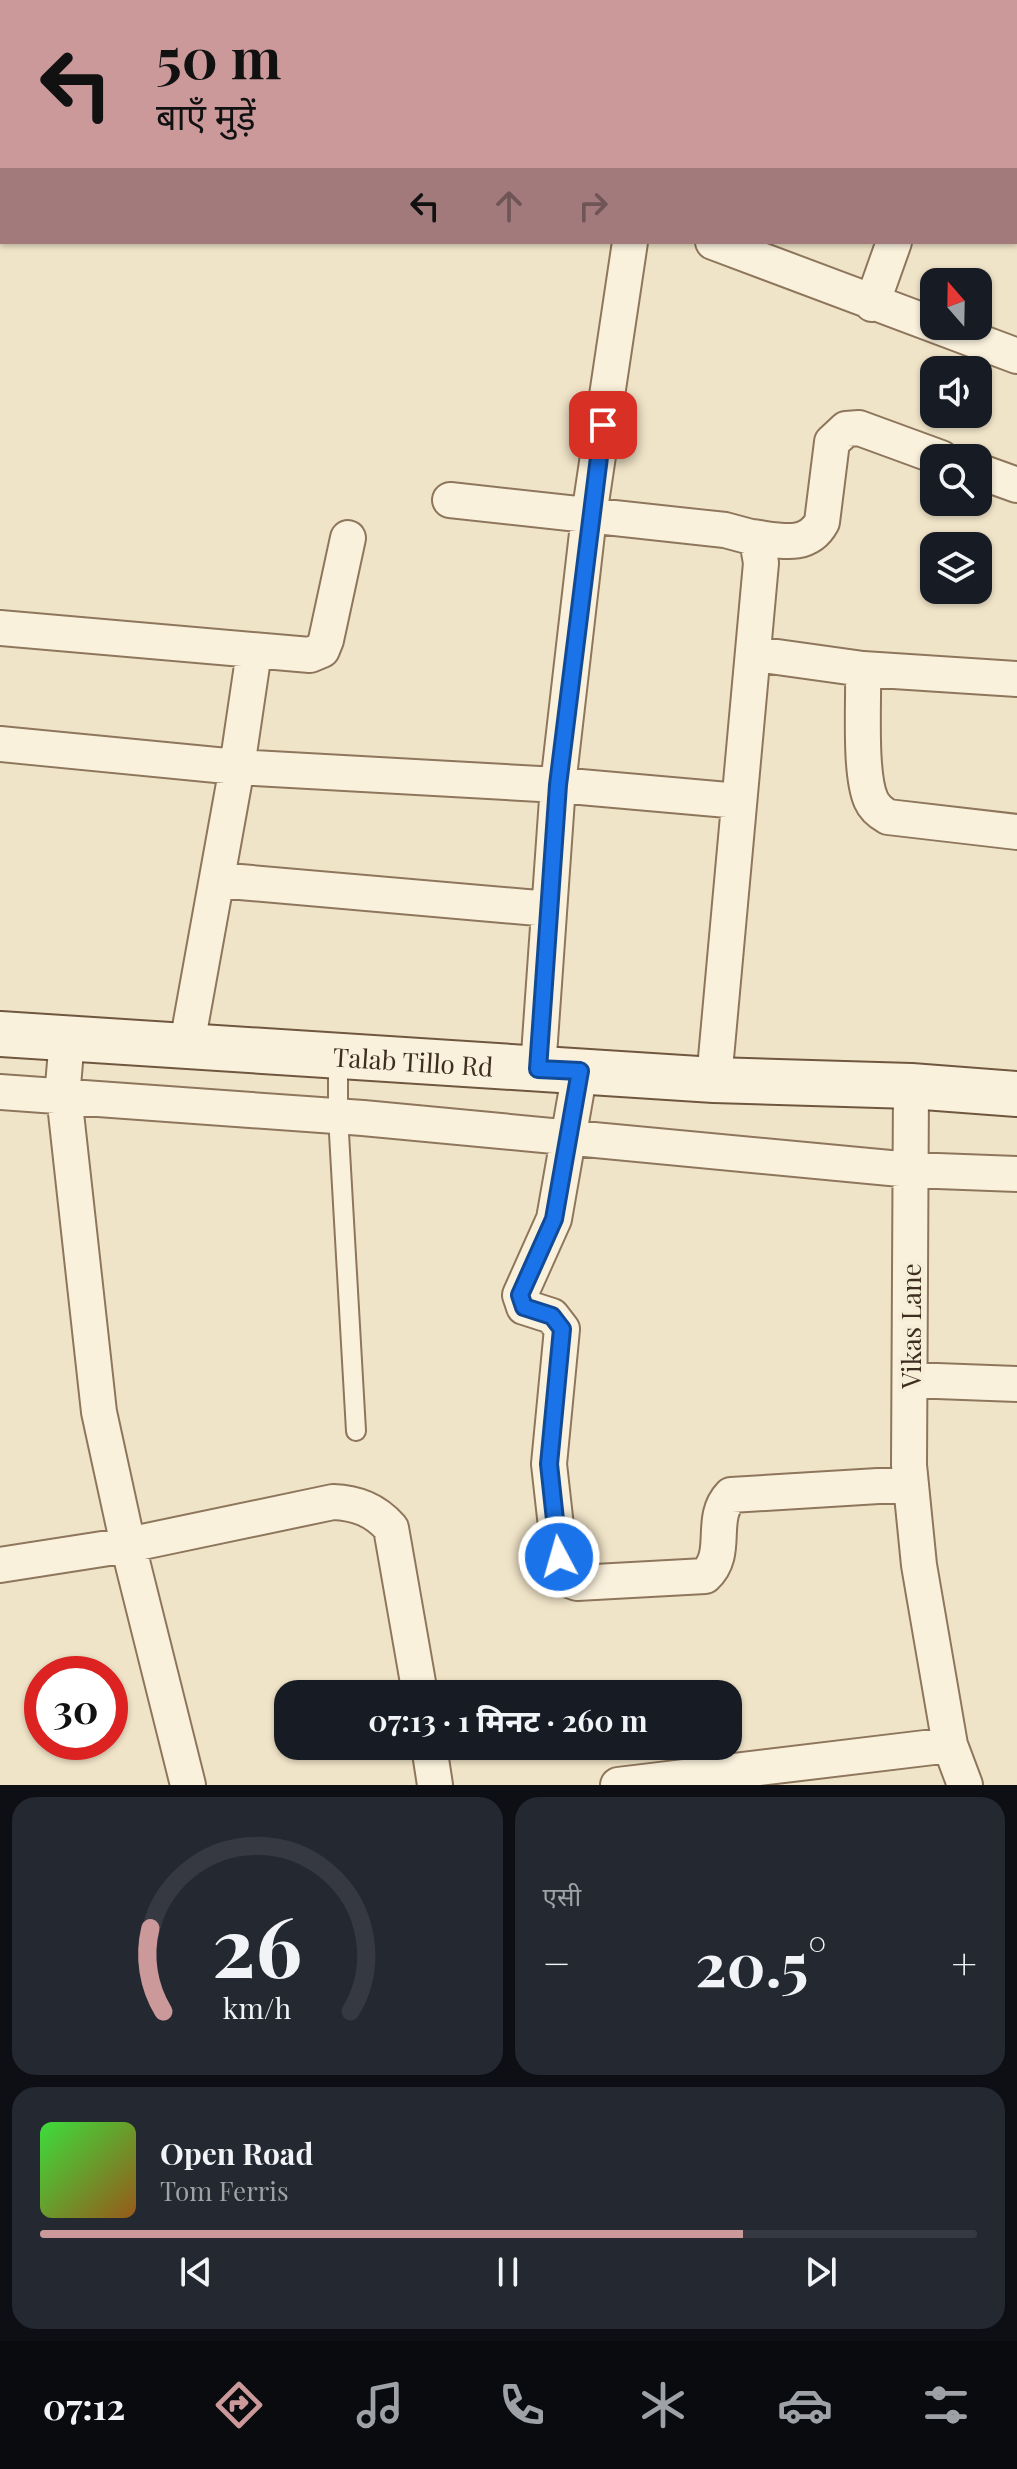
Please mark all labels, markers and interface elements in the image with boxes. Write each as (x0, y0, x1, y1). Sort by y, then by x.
text: 50 m (156, 19, 282, 94)
icon: left (24, 32, 128, 136)
text: बाएँ मुड़ें (156, 91, 256, 139)
icon: left (403, 184, 447, 228)
icon: ahead (487, 184, 531, 228)
icon: right (571, 184, 615, 228)
north arrow (920, 268, 992, 340)
map controls (920, 268, 992, 604)
button: sound (920, 356, 992, 428)
pin (569, 391, 637, 459)
icon: arrive (581, 403, 625, 447)
button: search (920, 444, 992, 516)
button: layers (920, 532, 992, 604)
street label: Talab Tillo Rd (332, 1038, 494, 1083)
street label: Vikas Lane (893, 1263, 928, 1390)
position arrow (517, 1515, 601, 1599)
speed limit sign: 30 (24, 1656, 128, 1760)
text: 07:13 · 1 मिनट · 260 m (368, 1700, 648, 1740)
text: एसी (543, 1878, 581, 1913)
text: 26 (212, 1888, 302, 1999)
text: 20.5° (695, 1922, 827, 2002)
text: − (543, 1932, 571, 1991)
text: + (951, 1932, 977, 1991)
text: km/h (223, 1988, 292, 2026)
text: Open Road (160, 2133, 313, 2173)
text: Tom Ferris (160, 2173, 289, 2208)
icon: previous (174, 2250, 218, 2294)
icon: pause (486, 2250, 530, 2294)
icon: next (799, 2250, 843, 2294)
icon: directions (211, 2377, 267, 2433)
icon: music (352, 2377, 408, 2433)
icon: phone (494, 2377, 550, 2433)
icon: climate (635, 2377, 691, 2433)
icon: car (777, 2377, 833, 2433)
icon: filters (918, 2377, 974, 2433)
text: 07:12 (43, 2381, 125, 2429)

